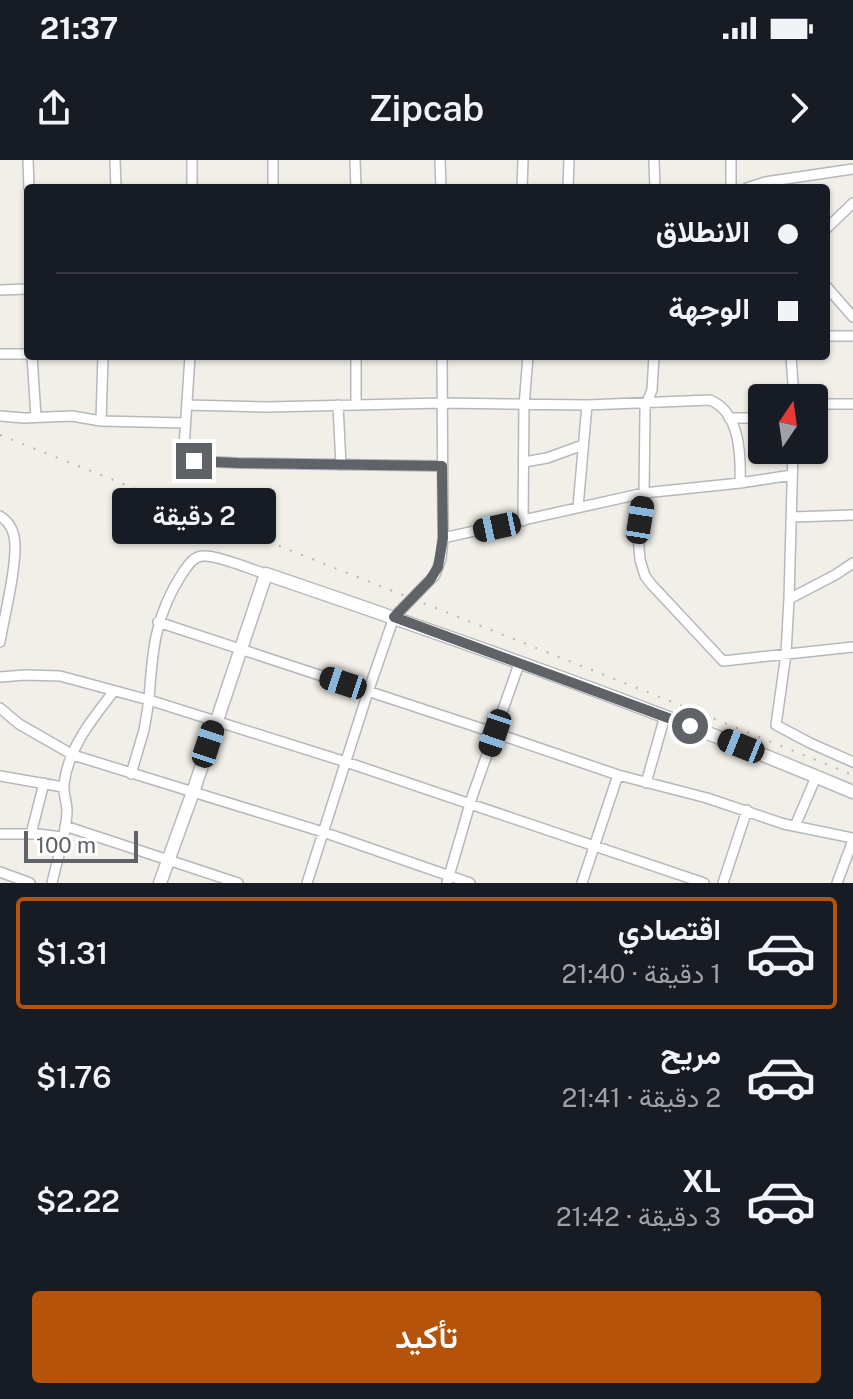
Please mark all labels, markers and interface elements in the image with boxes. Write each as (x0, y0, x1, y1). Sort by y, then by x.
text: 21:37 (40, 10, 118, 46)
icon: share (32, 86, 76, 130)
icon: forward (777, 86, 821, 130)
text: Zipcab (369, 87, 484, 129)
text: الانطلاق (656, 213, 750, 249)
text: الوجهة (668, 290, 750, 326)
north arrow (748, 384, 828, 464)
map controls (748, 384, 828, 464)
route end (176, 443, 212, 479)
callout: 2 دقيقة (112, 489, 276, 545)
car (624, 494, 656, 546)
text: 2 دقيقة (152, 500, 236, 531)
car (471, 510, 523, 544)
car (316, 664, 370, 702)
car (476, 706, 514, 760)
route start (672, 708, 708, 744)
car (189, 717, 227, 771)
car (714, 726, 768, 766)
scale bar (24, 827, 138, 863)
text: 100 m (36, 832, 96, 858)
text: اقتصادي (618, 911, 721, 947)
icon: car (745, 917, 817, 989)
text: $1.31 (36, 935, 108, 971)
text: 1 دقيقة · 21:40 (561, 958, 721, 989)
text: مريح (661, 1035, 721, 1071)
icon: car (745, 1041, 817, 1113)
text: $1.76 (36, 1059, 111, 1095)
text: 2 دقيقة · 21:41 (562, 1082, 721, 1113)
text: XL (682, 1163, 721, 1199)
icon: car (745, 1165, 817, 1237)
text: $2.22 (36, 1183, 120, 1219)
text: 3 دقيقة · 21:42 (556, 1201, 721, 1232)
button: تأكيد (32, 1291, 821, 1383)

